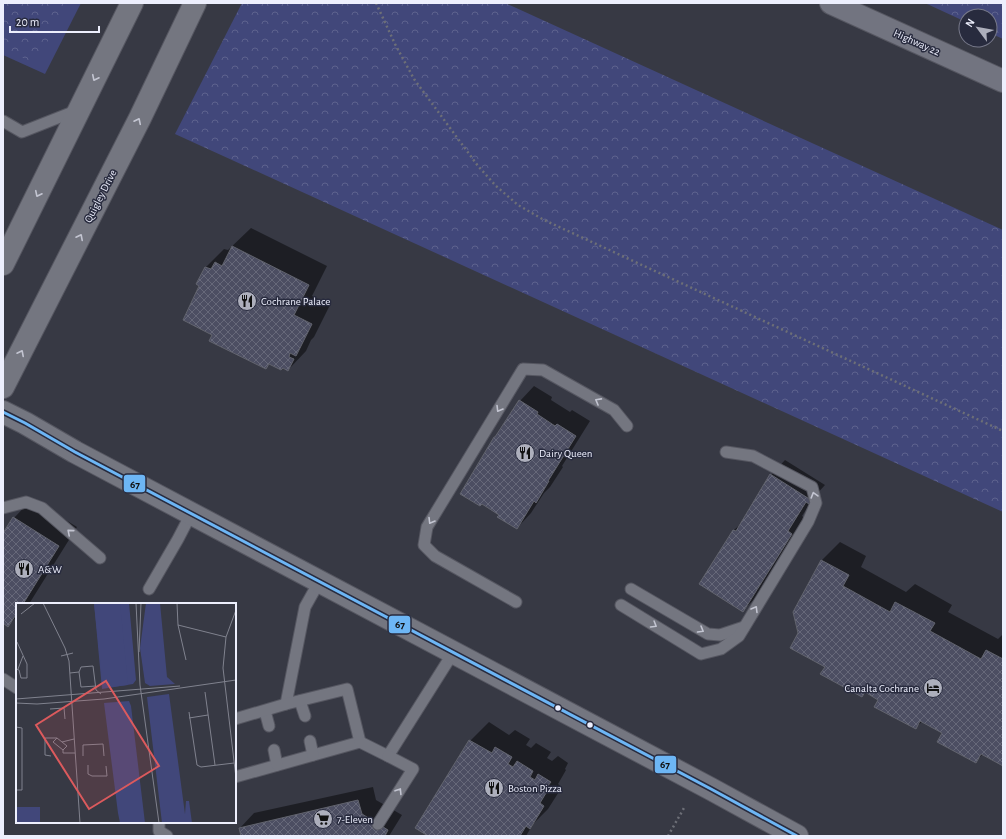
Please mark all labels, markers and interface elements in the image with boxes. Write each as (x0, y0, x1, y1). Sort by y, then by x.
scale bar (10, 8, 99, 34)
north arrow (958, 8, 998, 48)
text: 20 m (16, 16, 39, 28)
text: N (963, 17, 977, 29)
street label: Highway 22 (892, 27, 942, 58)
one-way arrow (93, 73, 100, 81)
one-way arrow (133, 117, 141, 125)
street label: Quigley Drive (82, 168, 118, 224)
one-way arrow (35, 190, 43, 197)
one-way arrow (75, 233, 82, 241)
restaurant icon: Cochrane Palace (236, 290, 258, 312)
place label: Cochrane Palace (261, 296, 330, 307)
one-way arrow (16, 349, 23, 357)
one-way arrow (595, 398, 602, 406)
one-way arrow (496, 405, 503, 412)
restaurant icon: Dairy Queen (514, 442, 536, 464)
place label: Dairy Queen (539, 448, 593, 459)
line badge: 67 (123, 474, 146, 493)
text: 67 (130, 479, 140, 490)
one-way arrow (810, 492, 819, 499)
one-way arrow (429, 517, 436, 524)
one-way arrow (68, 530, 75, 537)
restaurant icon: A&W (13, 558, 35, 580)
place label: A&W (38, 564, 62, 575)
inset map (16, 603, 236, 823)
one-way arrow (751, 606, 758, 613)
line badge: 67 (388, 615, 411, 634)
text: 67 (395, 619, 405, 630)
one-way arrow (650, 621, 657, 628)
one-way arrow (697, 626, 704, 633)
hotel icon: Canalta Cochrane (922, 677, 944, 699)
place label: Canalta Cochrane (845, 683, 919, 694)
unlabelled marker (553, 703, 563, 713)
unlabelled marker (585, 720, 595, 730)
line badge: 67 (654, 755, 677, 774)
text: 67 (660, 759, 670, 770)
restaurant icon: Boston Pizza (483, 777, 505, 799)
place label: Boston Pizza (508, 783, 562, 794)
one-way arrow (394, 788, 402, 795)
supermarket icon: 7-Eleven (312, 808, 334, 830)
place label: 7-Eleven (337, 814, 373, 825)

